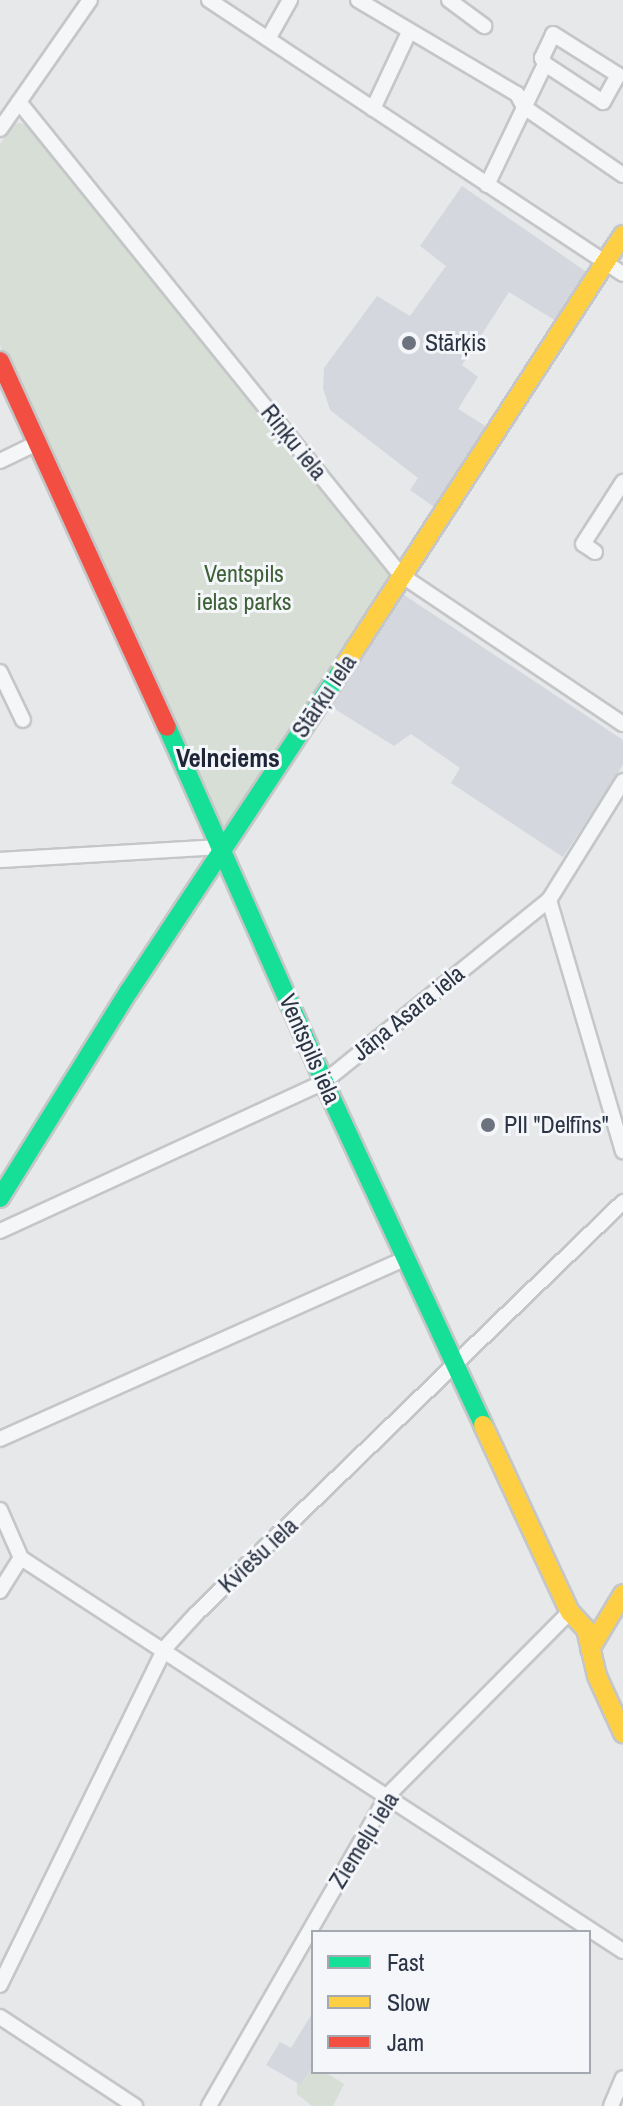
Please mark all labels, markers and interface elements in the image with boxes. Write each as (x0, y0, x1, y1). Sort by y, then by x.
place label: Stārķis (425, 329, 486, 357)
marker: Stārķis (400, 334, 418, 352)
street label: Riņķu iela (255, 399, 333, 485)
park label: Ventspils ielas parks (196, 560, 292, 616)
street label: Stārķu iela (286, 649, 362, 743)
district label: Velnciems (176, 742, 280, 774)
street label: Jāņa Asara iela (346, 959, 470, 1067)
street label: Ventspils iela (273, 990, 347, 1108)
place label: PII "Delfīns" (504, 1111, 609, 1139)
marker: PII "Delfīns" (479, 1116, 497, 1134)
street label: Kviešu iela (213, 1511, 303, 1599)
street label: Ziemeļu iela (323, 1786, 405, 1894)
legend (311, 1930, 591, 2074)
text: Fast (387, 1946, 424, 1978)
text: Slow (387, 1986, 430, 2018)
text: Jam (387, 2026, 424, 2058)

